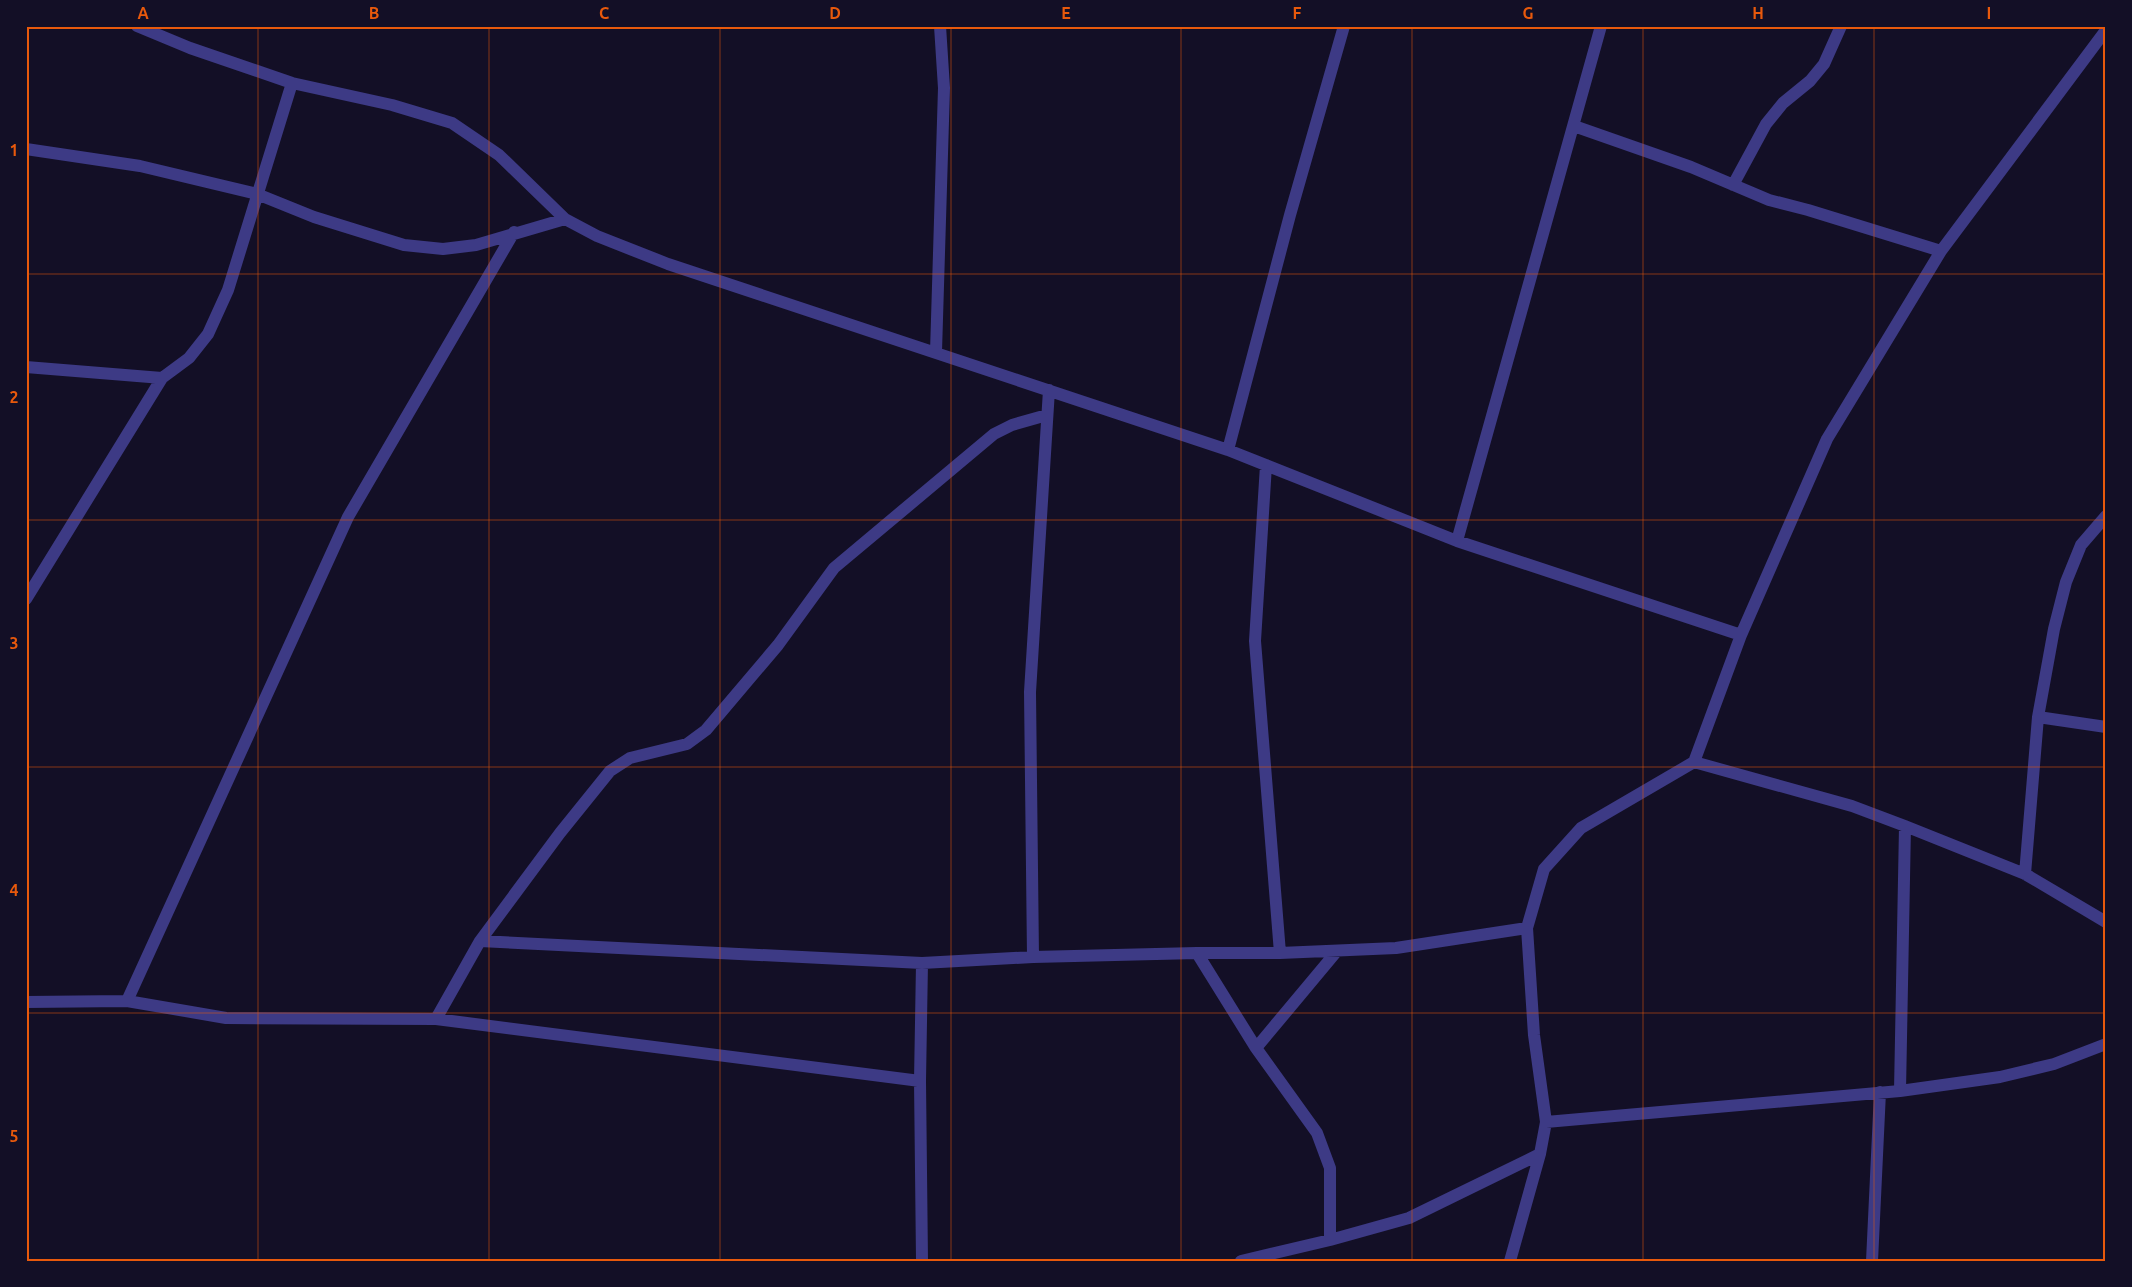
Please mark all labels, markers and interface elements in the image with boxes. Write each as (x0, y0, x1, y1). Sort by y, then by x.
text: A (137, 4, 149, 22)
text: B (369, 4, 379, 22)
text: C (599, 4, 609, 22)
text: D (829, 4, 841, 22)
text: E (1061, 4, 1071, 22)
text: F (1293, 4, 1302, 22)
text: G (1522, 4, 1534, 22)
text: H (1752, 4, 1764, 22)
text: I (1987, 4, 1991, 22)
text: 1 (9, 141, 19, 159)
text: 2 (9, 388, 19, 406)
text: 3 (9, 634, 19, 652)
text: 4 (9, 881, 19, 899)
text: 5 (9, 1127, 19, 1145)

